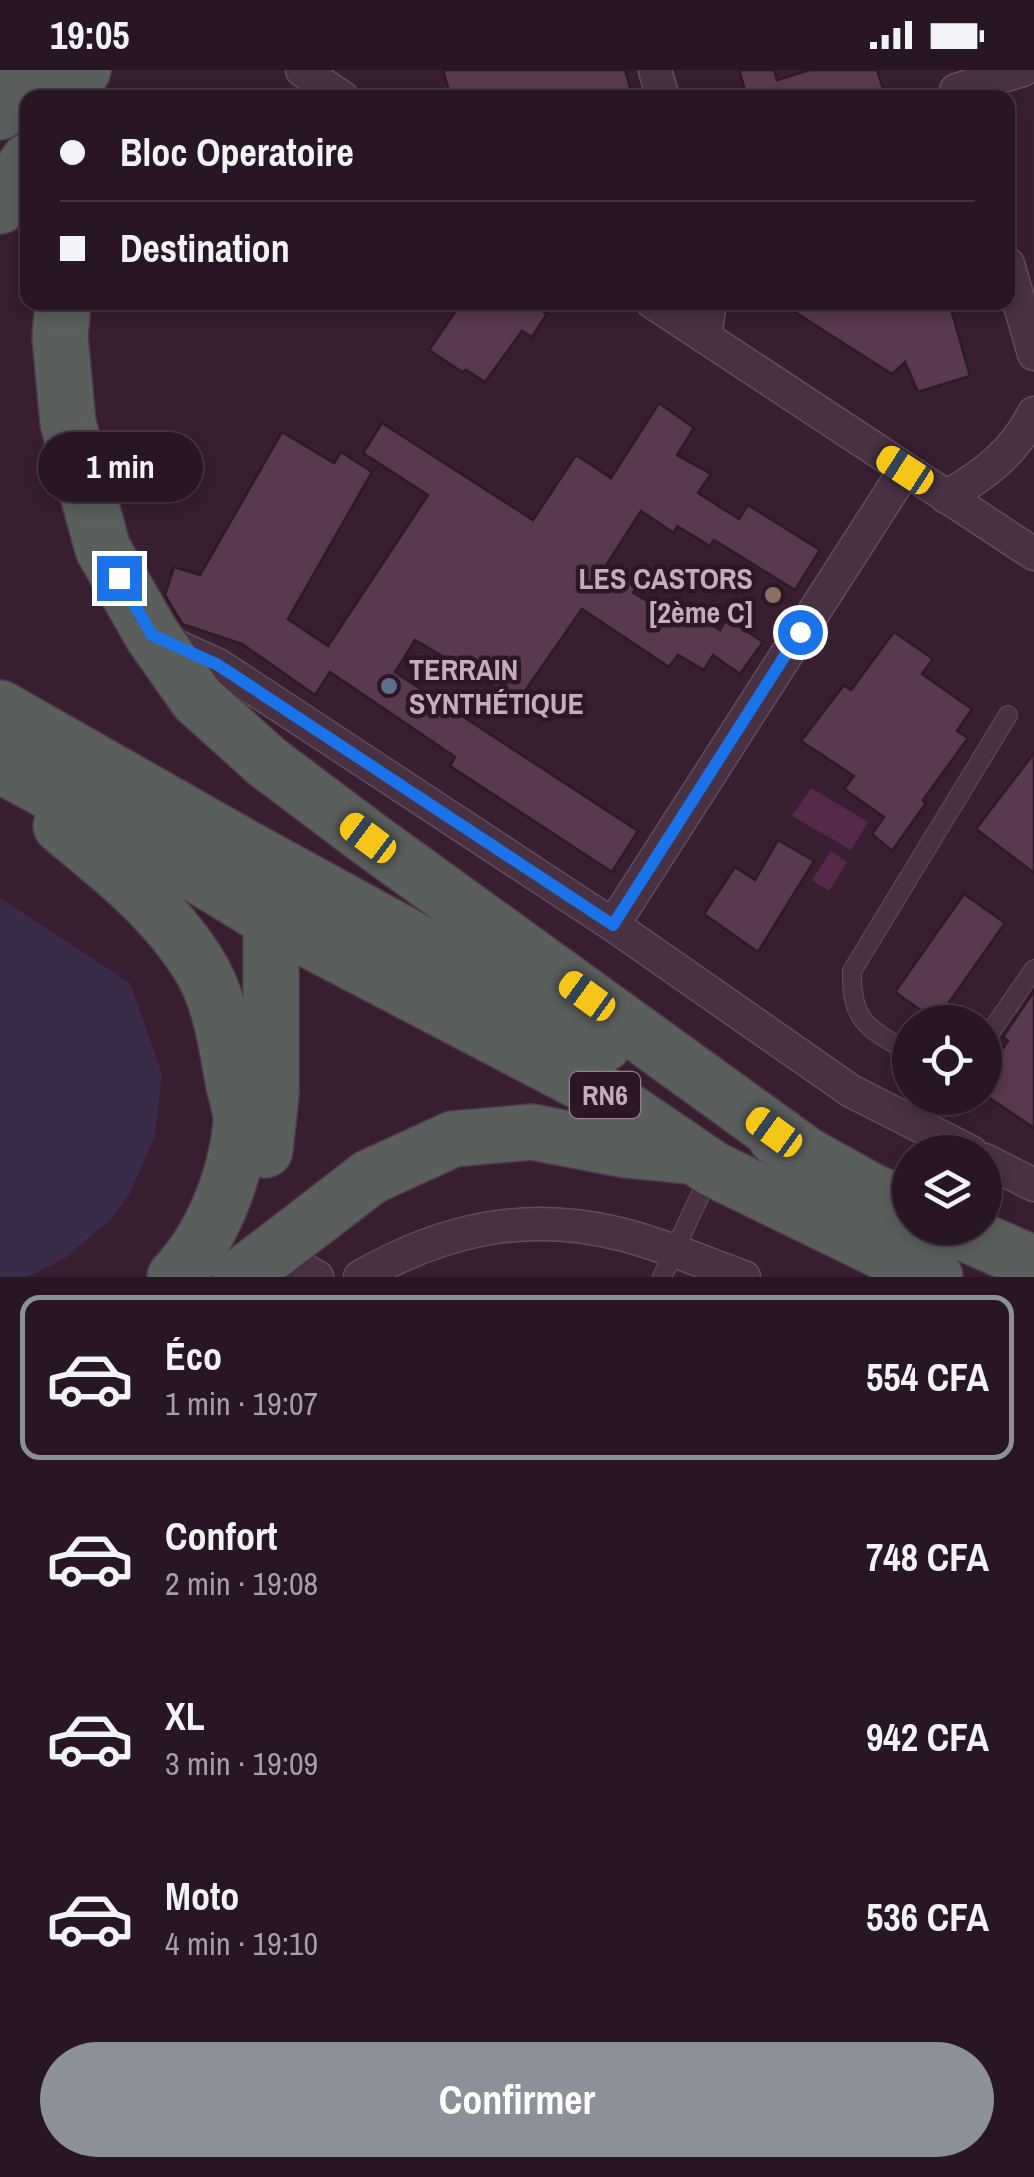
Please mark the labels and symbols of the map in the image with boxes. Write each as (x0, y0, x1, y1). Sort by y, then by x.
callout: 1 min (36, 433, 202, 503)
car (872, 441, 938, 499)
route end (97, 556, 142, 601)
place label: LES CASTORS [2ème C] (578, 558, 753, 632)
marker: LES CASTORS [2ème C] (762, 584, 784, 606)
route start (778, 610, 823, 655)
place label: TERRAIN SYNTHÉTIQUE (409, 649, 584, 723)
marker: TERRAIN SYNTHÉTIQUE (378, 675, 400, 697)
car (335, 808, 401, 868)
car (554, 966, 620, 1026)
road number: RN6 (570, 1072, 640, 1118)
car (741, 1102, 807, 1162)

